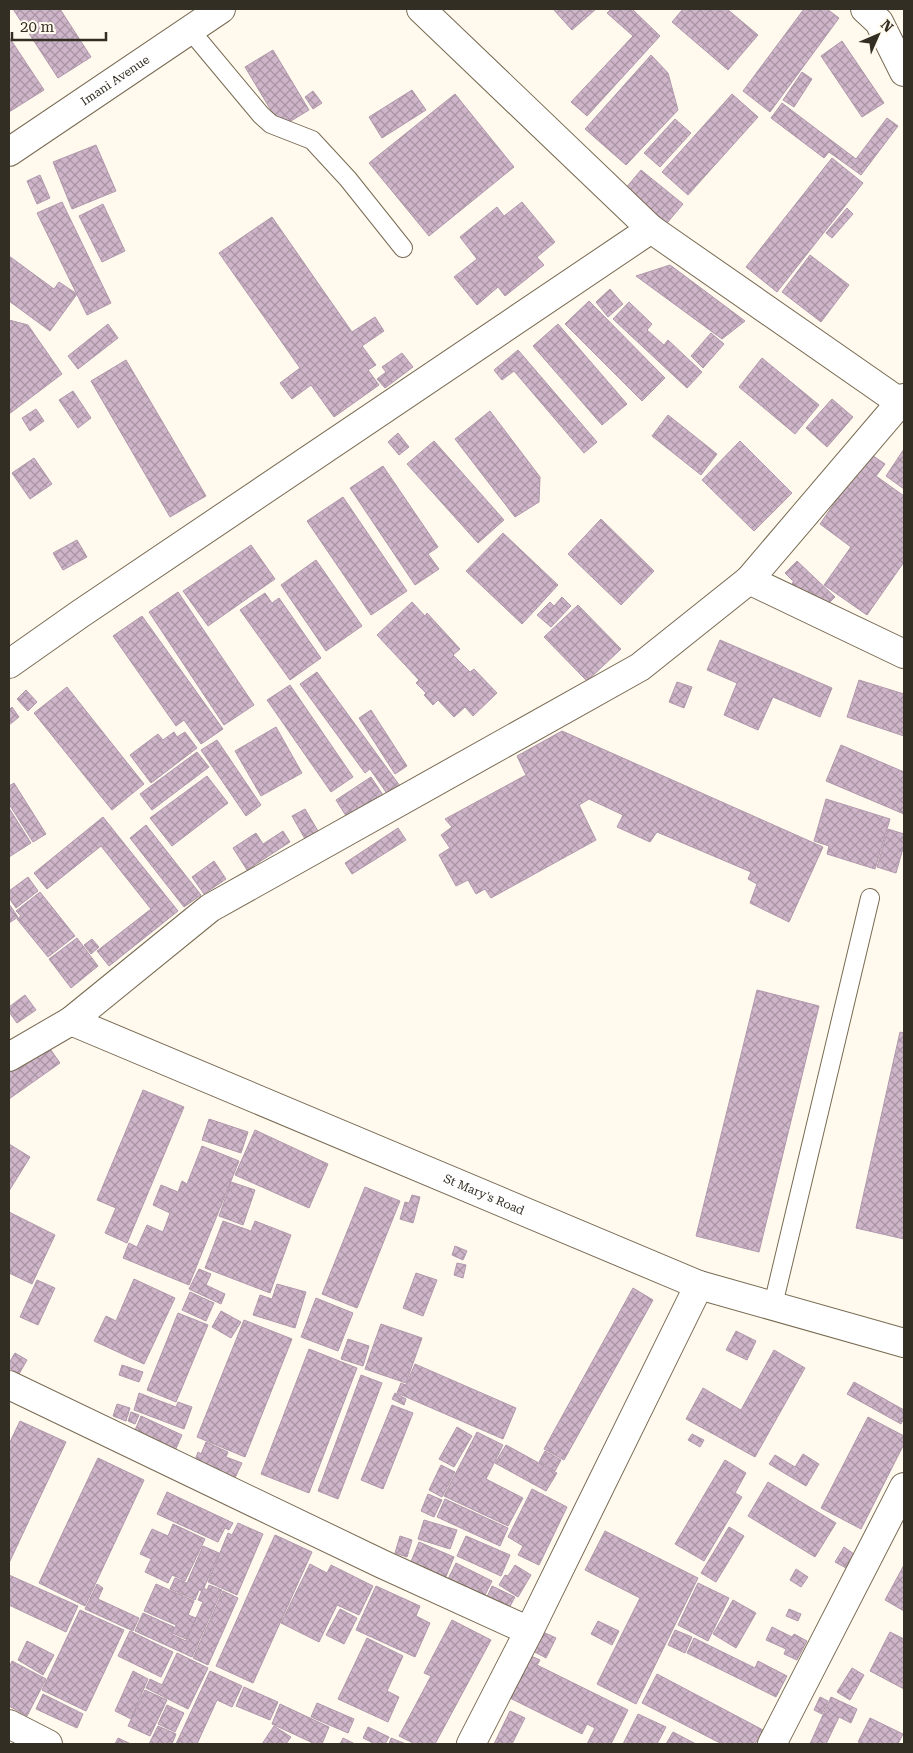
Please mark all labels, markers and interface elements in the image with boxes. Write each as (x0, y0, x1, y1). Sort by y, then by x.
scale bar (12, 10, 106, 42)
north arrow (853, 10, 903, 60)
text: N (878, 16, 897, 35)
text: 20 m (20, 18, 55, 36)
street label: Imani Avenue (78, 52, 152, 109)
street label: St Mary's Road (442, 1171, 527, 1218)

